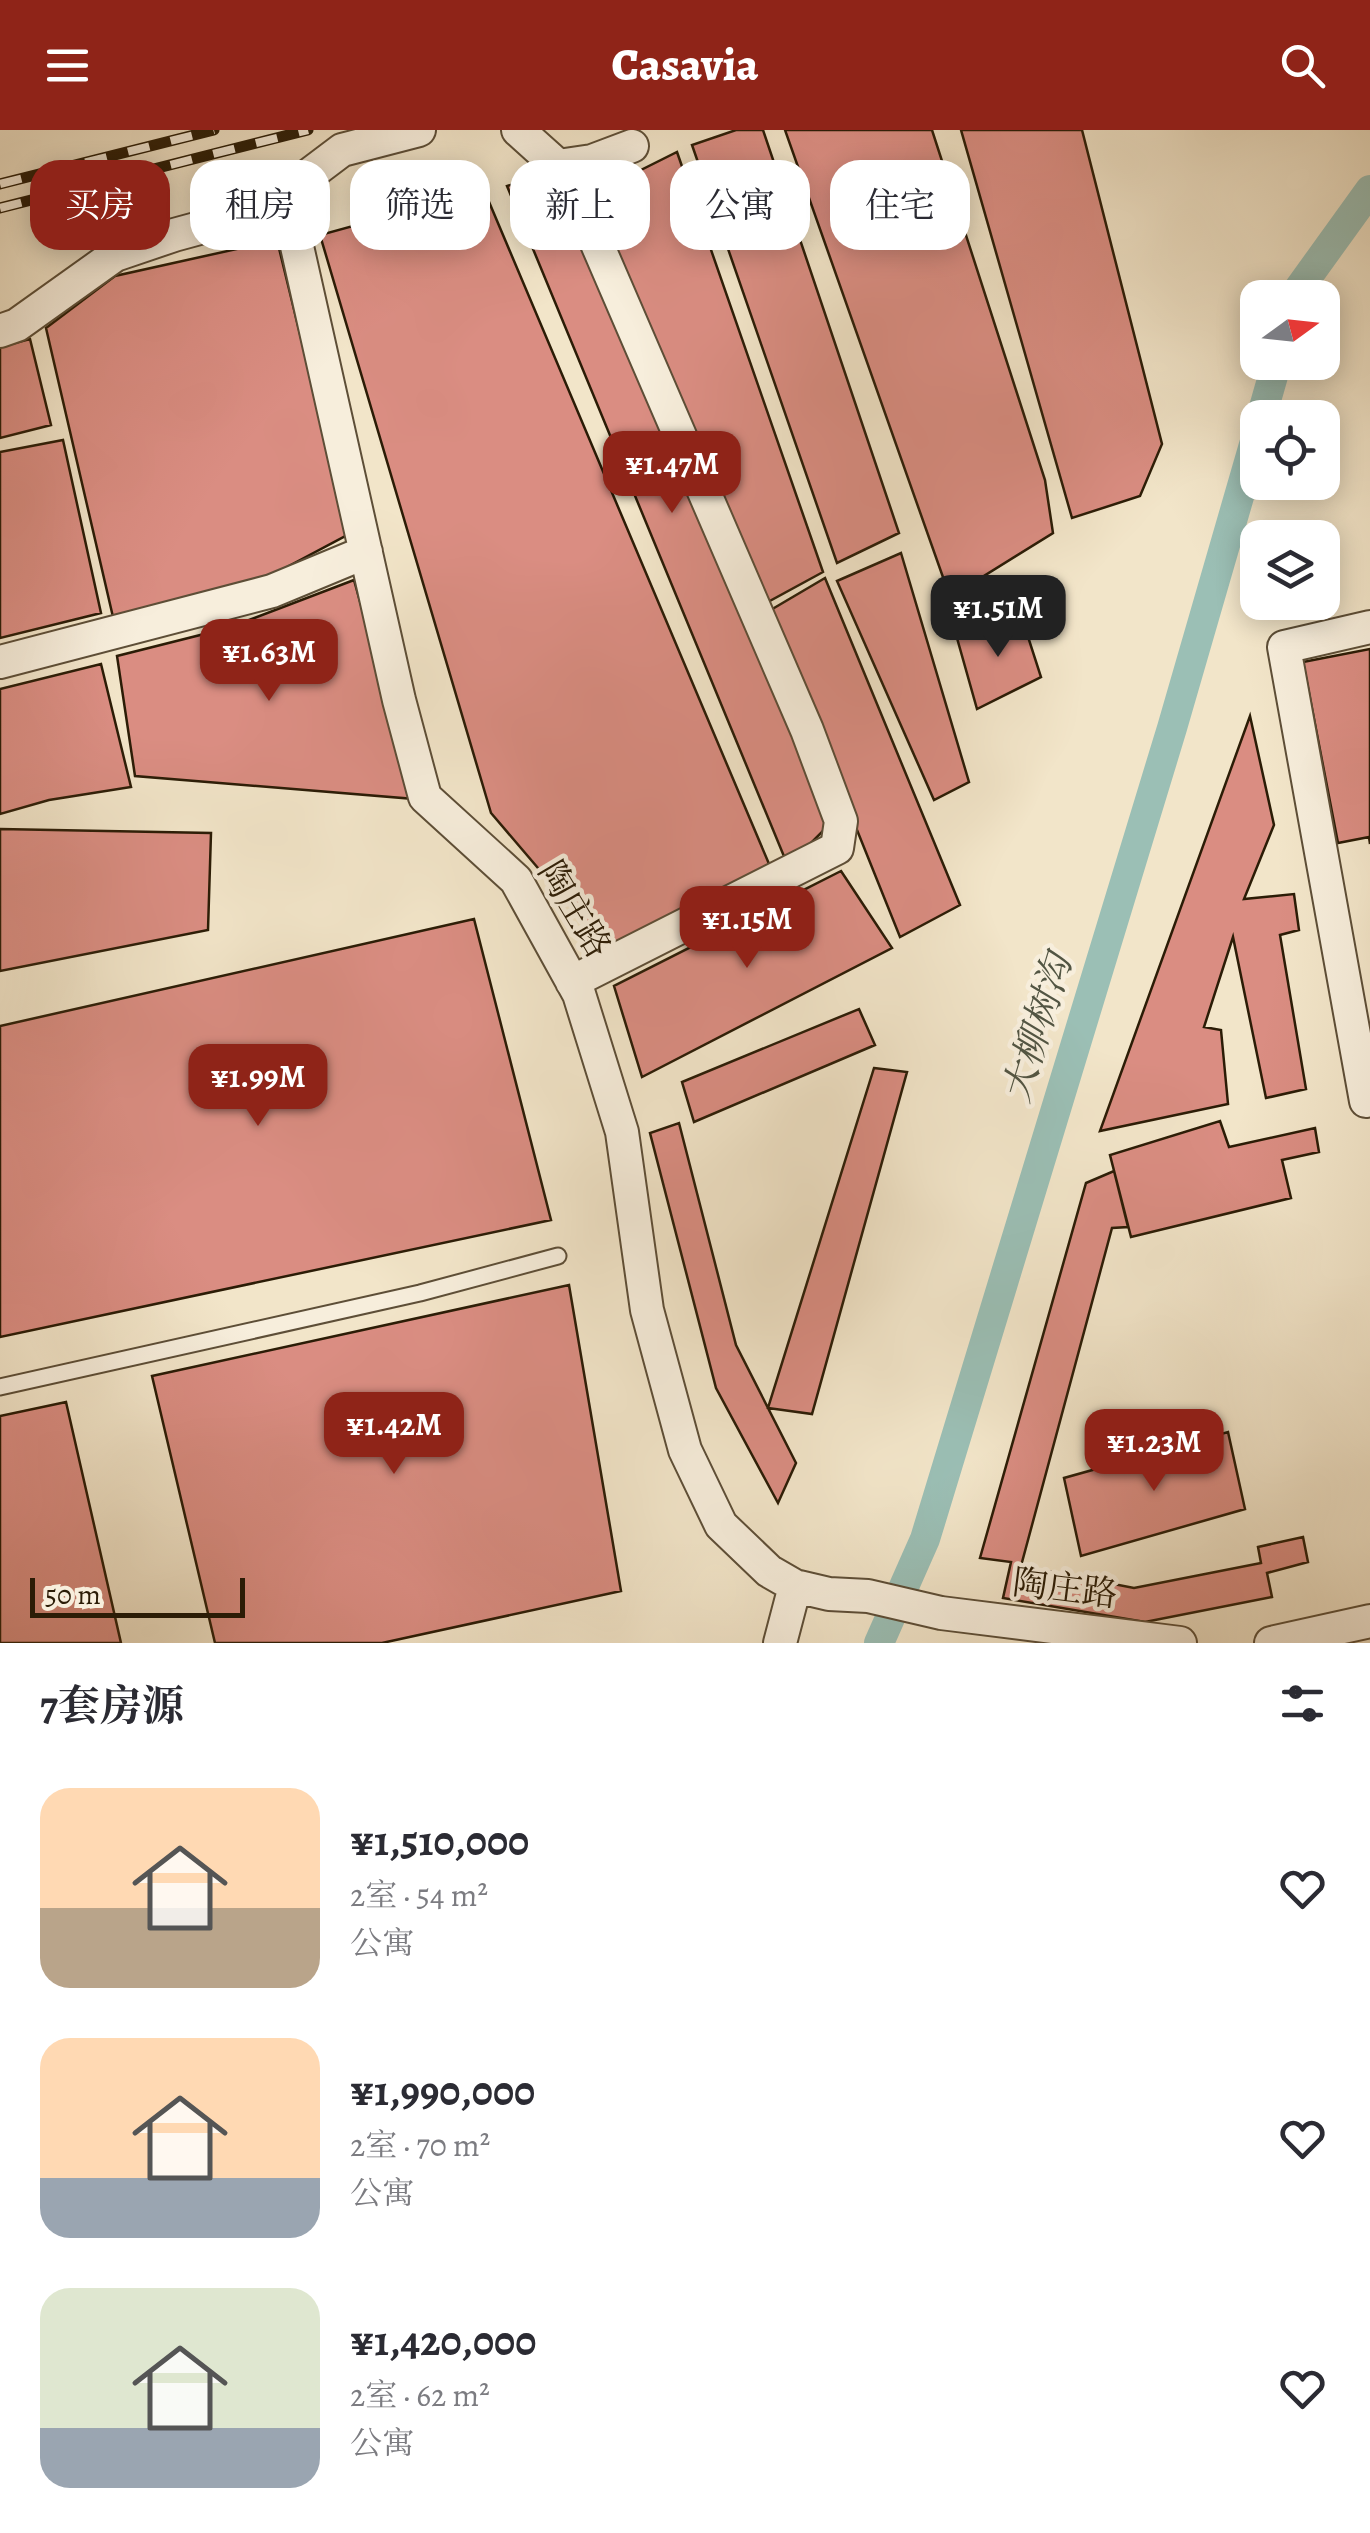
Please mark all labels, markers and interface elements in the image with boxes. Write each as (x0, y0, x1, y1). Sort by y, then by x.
text: Casavia (612, 34, 758, 96)
icon: menu (40, 38, 95, 93)
icon: search (1275, 38, 1330, 93)
chip: 买房 (30, 160, 170, 250)
chip: 租房 (190, 160, 330, 250)
chip: 筛选 (350, 160, 490, 250)
chip: 新上 (510, 160, 650, 250)
chip: 公寓 (670, 160, 810, 250)
chip: 住宅 (830, 160, 970, 250)
north arrow (1240, 280, 1340, 380)
map controls (1240, 280, 1340, 620)
button: locate (1240, 400, 1340, 500)
pin: ¥1.47M (591, 431, 753, 516)
text: ¥1.47M (625, 441, 719, 485)
button: layers (1240, 520, 1340, 620)
pin: ¥1.51M (917, 575, 1079, 660)
text: ¥1.51M (953, 585, 1043, 629)
pin: ¥1.63M (188, 619, 350, 704)
text: ¥1.63M (222, 629, 316, 673)
street label: 陶庄路 (527, 852, 623, 966)
pin: ¥1.15M (666, 886, 828, 971)
text: ¥1.15M (702, 896, 792, 940)
water label: 大柳树沟 (990, 943, 1086, 1108)
pin: ¥1.99M (177, 1044, 339, 1129)
text: ¥1.99M (210, 1054, 306, 1098)
pin: ¥1.42M (313, 1392, 475, 1477)
text: ¥1.42M (346, 1402, 442, 1446)
pin: ¥1.23M (1073, 1409, 1235, 1494)
text: ¥1.23M (1107, 1419, 1201, 1463)
street label: 陶庄路 (1010, 1558, 1120, 1618)
scale bar (30, 1573, 245, 1618)
text: 50 m (45, 1576, 101, 1614)
icon: filters (1275, 1676, 1330, 1731)
text: 7套房源 (40, 1677, 184, 1734)
text: ¥1,510,000 (350, 1812, 529, 1869)
icon: home (120, 1828, 240, 1948)
icon: heart (1275, 1861, 1330, 1916)
text: 2室 · 54 m² (350, 1873, 488, 1917)
text: 公寓 (350, 1921, 414, 1965)
text: ¥1,990,000 (350, 2062, 535, 2119)
icon: home (120, 2078, 240, 2198)
icon: heart (1275, 2111, 1330, 2166)
text: 2室 · 70 m² (350, 2123, 490, 2167)
text: 公寓 (350, 2171, 414, 2215)
text: ¥1,420,000 (350, 2312, 536, 2369)
icon: home (120, 2328, 240, 2448)
icon: heart (1275, 2361, 1330, 2416)
text: 2室 · 62 m² (350, 2373, 490, 2417)
text: 公寓 (350, 2421, 414, 2465)

